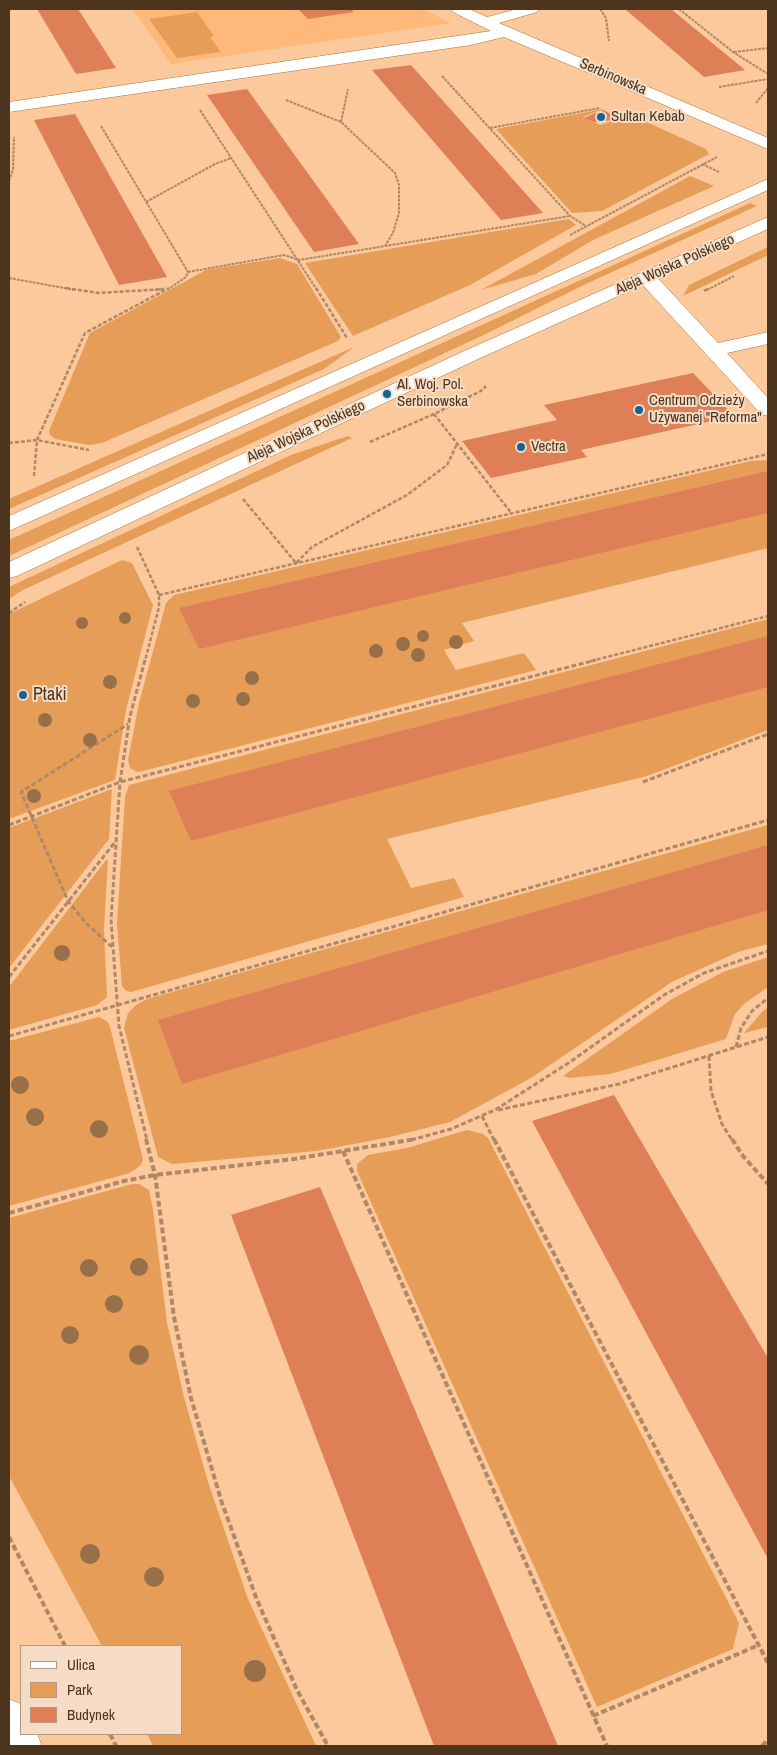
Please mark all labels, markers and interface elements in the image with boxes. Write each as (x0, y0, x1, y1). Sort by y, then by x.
street label: Serbinowska (577, 55, 649, 99)
place label: Sultan Kebab (611, 108, 685, 126)
marker: Sultan Kebab (595, 111, 607, 123)
street label: Aleja Wojska Polskiego (613, 231, 737, 299)
place label: Al. Woj. Pol. Serbinowska (397, 376, 468, 411)
marker: Al. Woj. Pol. Serbinowska (381, 388, 393, 400)
place label: Centrum Odzieży Używanej "Reforma" (649, 392, 762, 427)
street label: Aleja Wojska Polskiego (244, 397, 368, 467)
marker: Centrum Odzieży Używanej "Reforma" (633, 404, 645, 416)
place label: Vectra (531, 438, 566, 456)
marker: Vectra (515, 441, 527, 453)
place label: Ptaki (33, 684, 67, 706)
marker: Ptaki (17, 689, 29, 701)
legend (20, 1645, 182, 1735)
text: Ulica (67, 1654, 95, 1675)
text: Park (67, 1679, 92, 1700)
text: Budynek (67, 1704, 115, 1725)

